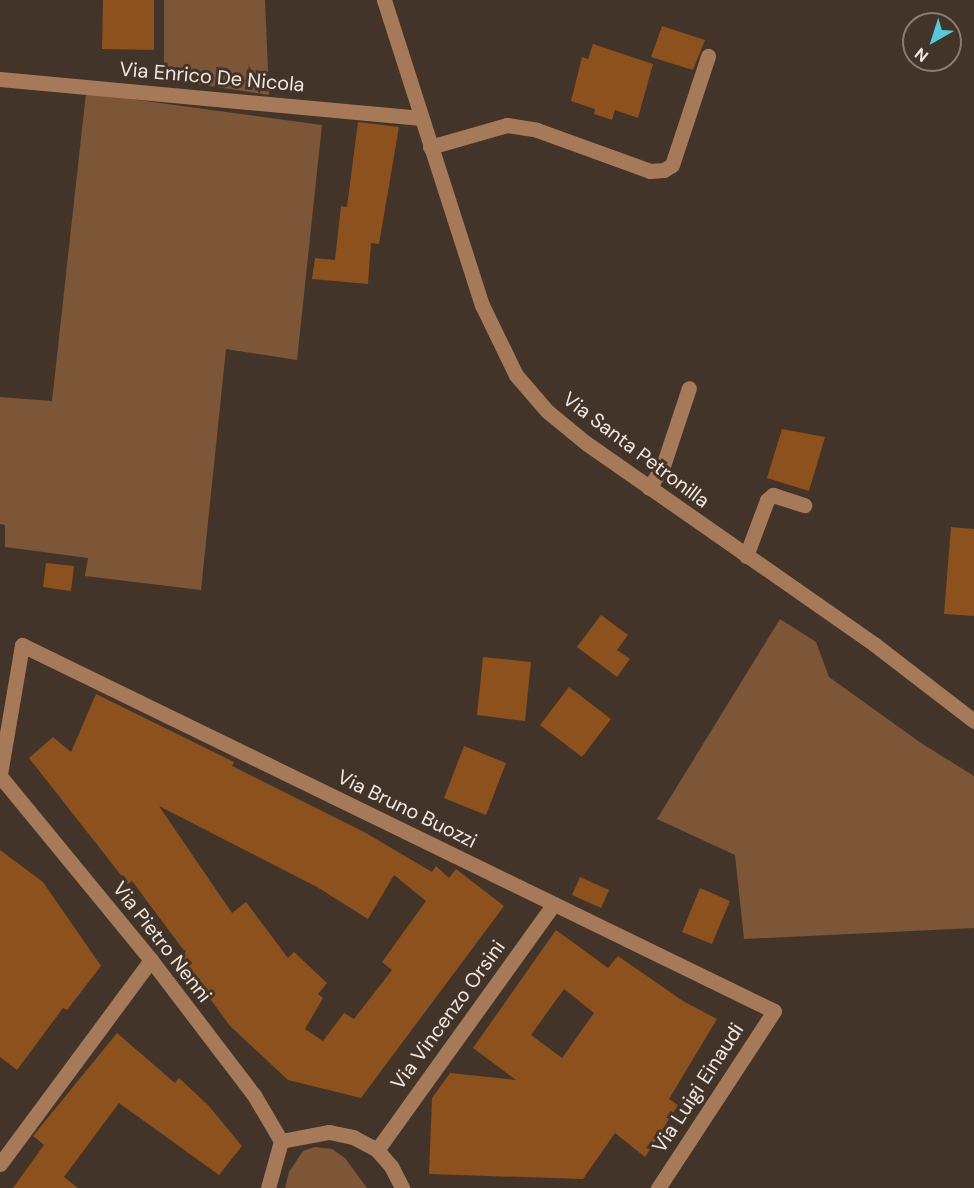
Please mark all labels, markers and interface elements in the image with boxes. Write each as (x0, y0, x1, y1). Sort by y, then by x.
north arrow (902, 12, 962, 72)
text: N (910, 43, 933, 67)
street label: Via Enrico De Nicola (118, 57, 306, 97)
street label: Via Santa Petronilla (558, 387, 714, 513)
street label: Via Bruno Buozzi (333, 765, 481, 853)
street label: Via Pietro Nenni (107, 877, 217, 1007)
street label: Via Vincenzo Orsini (386, 936, 510, 1094)
street label: Via Luigi Einaudi (647, 1019, 749, 1157)

